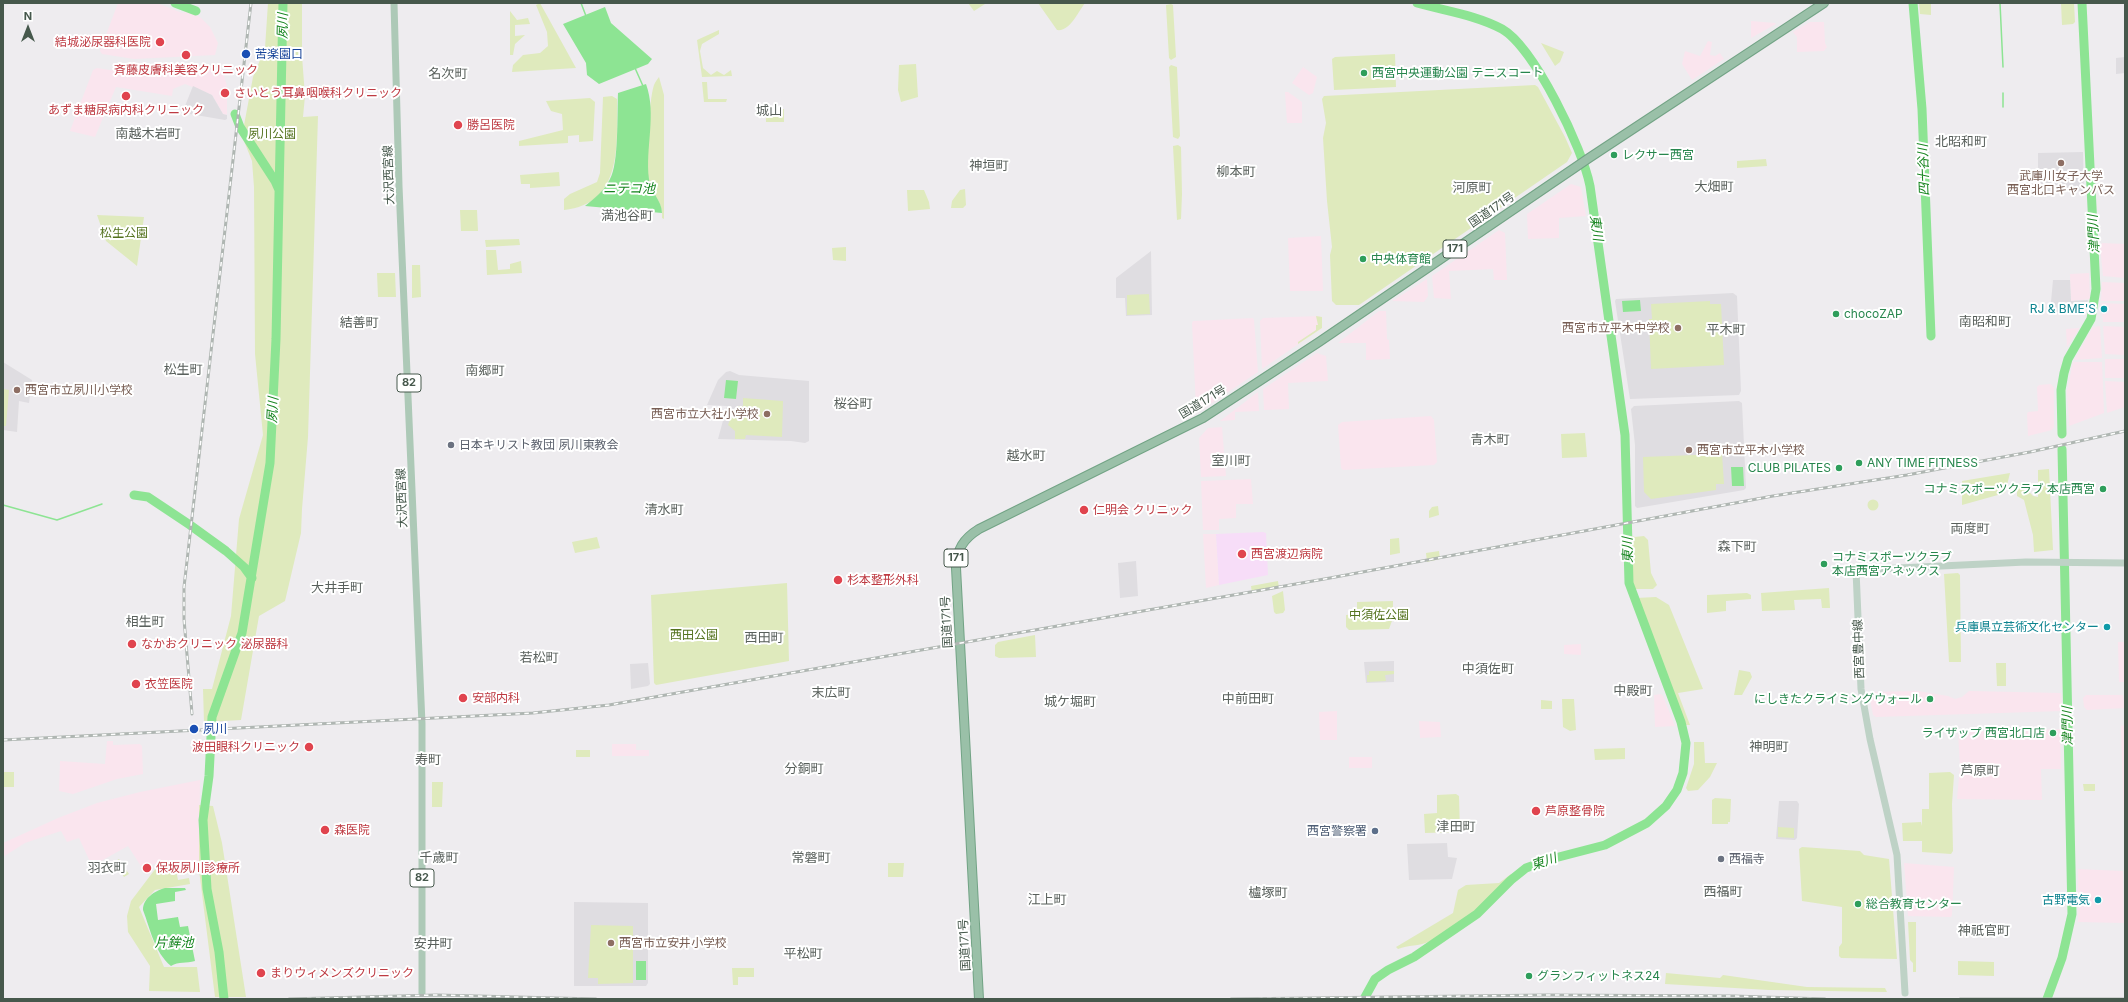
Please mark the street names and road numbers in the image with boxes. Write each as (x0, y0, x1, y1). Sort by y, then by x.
street label: 大沢西宮線 (381, 145, 397, 205)
street label: 国道171号 (1466, 189, 1518, 231)
road number: 171 (1443, 240, 1467, 258)
road number: 82 (397, 374, 421, 392)
street label: 国道171号 (1177, 382, 1229, 422)
street label: 大沢西宮線 (394, 468, 410, 528)
road number: 171 (944, 549, 968, 567)
street label: 国道171号 (938, 595, 956, 649)
street label: 西宮豊中線 (1851, 619, 1867, 679)
road number: 82 (410, 869, 434, 887)
street label: 国道171号 (956, 918, 974, 972)

